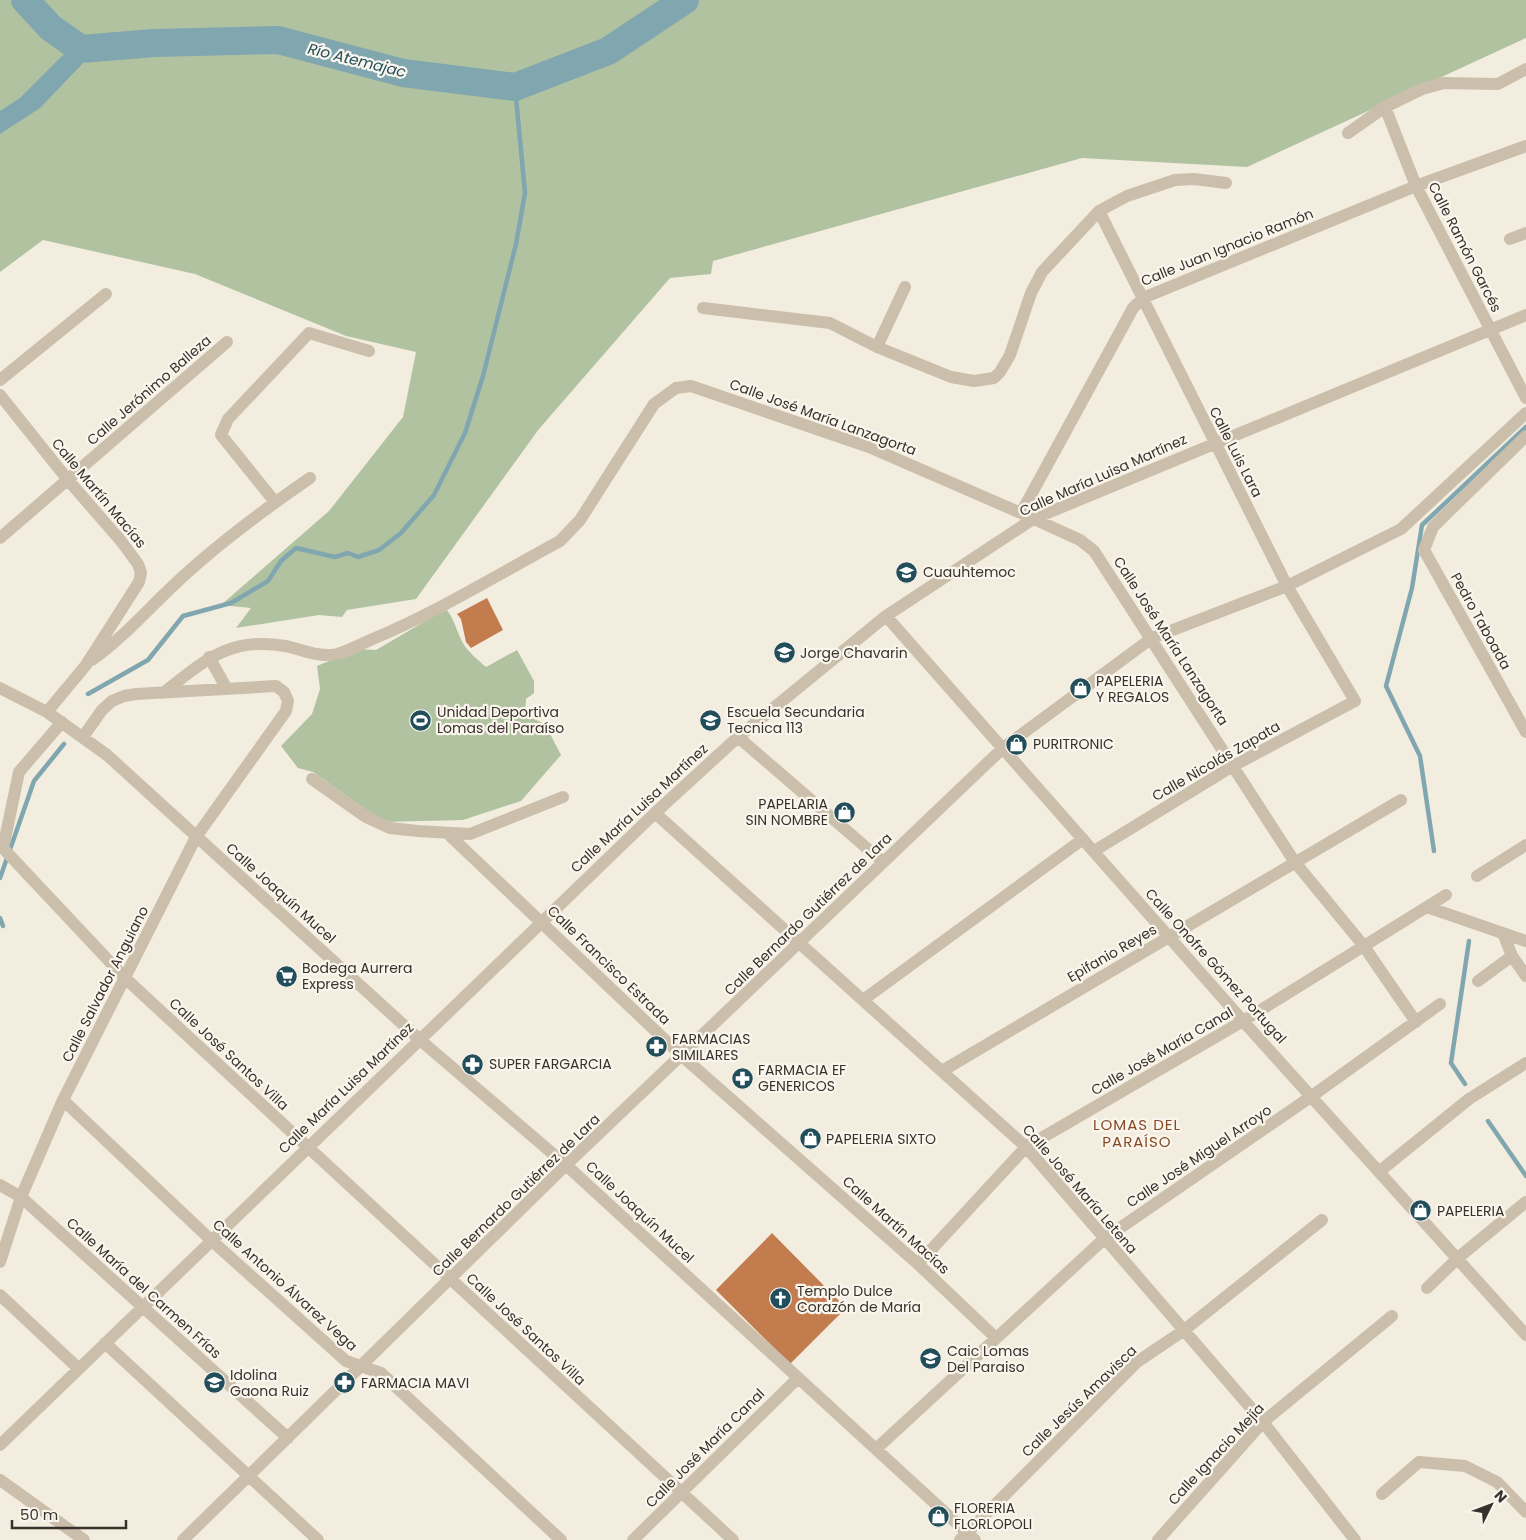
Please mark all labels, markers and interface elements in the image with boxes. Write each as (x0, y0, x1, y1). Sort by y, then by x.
water label: Río Atemajac (306, 38, 408, 82)
street label: Calle Ramón Garcés (1423, 178, 1507, 316)
street label: Calle Juan Ignacio Ramón (1138, 203, 1316, 291)
street label: Calle Jerónimo Balleza (82, 330, 216, 450)
street label: Calle José María Lanzagorta (727, 374, 919, 460)
street label: Calle Luis Lara (1205, 403, 1267, 501)
street label: Calle María Luisa Martínez (1016, 429, 1190, 521)
street label: Calle Martín Macías (47, 434, 151, 552)
street label: Calle José María Lanzagorta (1109, 553, 1233, 729)
school or university icon: Cuauhtemoc (895, 560, 919, 584)
place label: Cuauhtemoc (923, 562, 1016, 582)
street label: Pedro Taboada (1446, 569, 1516, 673)
school or university icon: Jorge Chavarin (772, 641, 796, 665)
place label: Jorge Chavarin (800, 643, 908, 663)
place label: PAPELERIA Y REGALOS (1096, 671, 1169, 707)
shop icon: PAPELERIA Y REGALOS (1068, 677, 1092, 701)
place label: Unidad Deportiva Lomas del Paraíso (437, 702, 564, 738)
place label: Escuela Secundaria Tecnica 113 (727, 702, 865, 738)
sports icon: Unidad Deportiva Lomas del Paraíso (409, 708, 433, 732)
school or university icon: Escuela Secundaria Tecnica 113 (699, 708, 723, 732)
street label: Calle Nicolás Zapata (1148, 716, 1284, 806)
shop icon: PURITRONIC (1005, 732, 1029, 756)
place label: PURITRONIC (1033, 734, 1114, 754)
street label: Calle María Luisa Martínez (566, 739, 712, 877)
place label: PAPELARIA SIN NOMBRE (746, 794, 828, 830)
shop icon: PAPELARIA SIN NOMBRE (832, 800, 856, 824)
street label: Calle Bernardo Gutiérrez de Lara (720, 828, 896, 1000)
street label: Calle Joaquín Mucel (222, 838, 340, 948)
street label: Calle Onofre Gómez Portugal (1141, 884, 1291, 1048)
street label: Calle Francisco Estrada (543, 901, 675, 1029)
street label: Calle Salvador Anguiano (57, 902, 153, 1066)
street label: Epifanio Reyes (1064, 919, 1160, 987)
place label: Bodega Aurrera Express (302, 958, 413, 994)
supermarket icon: Bodega Aurrera Express (274, 964, 298, 988)
street label: Calle José Santos Villa (165, 993, 293, 1115)
street label: Calle José María Canal (1087, 1002, 1237, 1100)
street label: Calle María Luisa Martínez (274, 1018, 418, 1158)
place label: FARMACIAS SIMILARES (672, 1029, 750, 1065)
pharmacy icon: FARMACIAS SIMILARES (644, 1035, 668, 1059)
pharmacy icon: SUPER FARGARCIA (461, 1052, 485, 1076)
place label: SUPER FARGARCIA (489, 1054, 612, 1074)
place label: FARMACIA EF GENERICOS (758, 1060, 846, 1096)
pharmacy icon: FARMACIA EF GENERICOS (730, 1066, 754, 1090)
street label: Calle José Miguel Arroyo (1122, 1100, 1276, 1212)
street label: Calle Bernardo Gutiérrez de Lara (428, 1109, 604, 1281)
district label: LOMAS DEL PARAÍSO (1093, 1114, 1181, 1152)
street label: Calle José María Letena (1018, 1120, 1142, 1258)
shop icon: PAPELERIA SIXTO (798, 1127, 822, 1151)
place label: PAPELERIA SIXTO (826, 1129, 936, 1149)
street label: Calle Joaquín Mucel (581, 1156, 699, 1268)
street label: Calle Martín Macías (838, 1171, 954, 1279)
shop icon: PAPELERIA (1409, 1199, 1433, 1223)
place label: PAPELERIA (1437, 1201, 1504, 1221)
street label: Calle María del Carmen Frías (62, 1213, 226, 1363)
street label: Calle Antonio Álvarez Vega (208, 1215, 362, 1355)
street label: Calle José Santos Villa (462, 1268, 590, 1390)
place label: Templo Dulce Corazón de María (797, 1281, 921, 1317)
church icon: Templo Dulce Corazón de María (769, 1287, 793, 1311)
place label: Caic Lomas Del Paraiso (947, 1341, 1029, 1377)
street label: Calle Jesús Amavisca (1017, 1341, 1141, 1461)
school or university icon: Caic Lomas Del Paraiso (919, 1347, 943, 1371)
place label: Idolina Gaona Ruiz (230, 1365, 309, 1401)
school or university icon: Idolina Gaona Ruiz (202, 1371, 226, 1395)
pharmacy icon: FARMACIA MAVI (333, 1371, 357, 1395)
place label: FARMACIA MAVI (361, 1373, 469, 1393)
street label: Calle José María Canal (641, 1384, 769, 1512)
street label: Calle Ignacio Mejía (1163, 1399, 1269, 1509)
north arrow (1466, 1480, 1516, 1530)
text: N (1490, 1486, 1512, 1507)
scale bar (12, 1498, 126, 1530)
place label: FLORERIA FLORLOPOLI (954, 1498, 1032, 1534)
text: 50 m (20, 1504, 58, 1525)
shop icon: FLORERIA FLORLOPOLI (926, 1504, 950, 1528)

